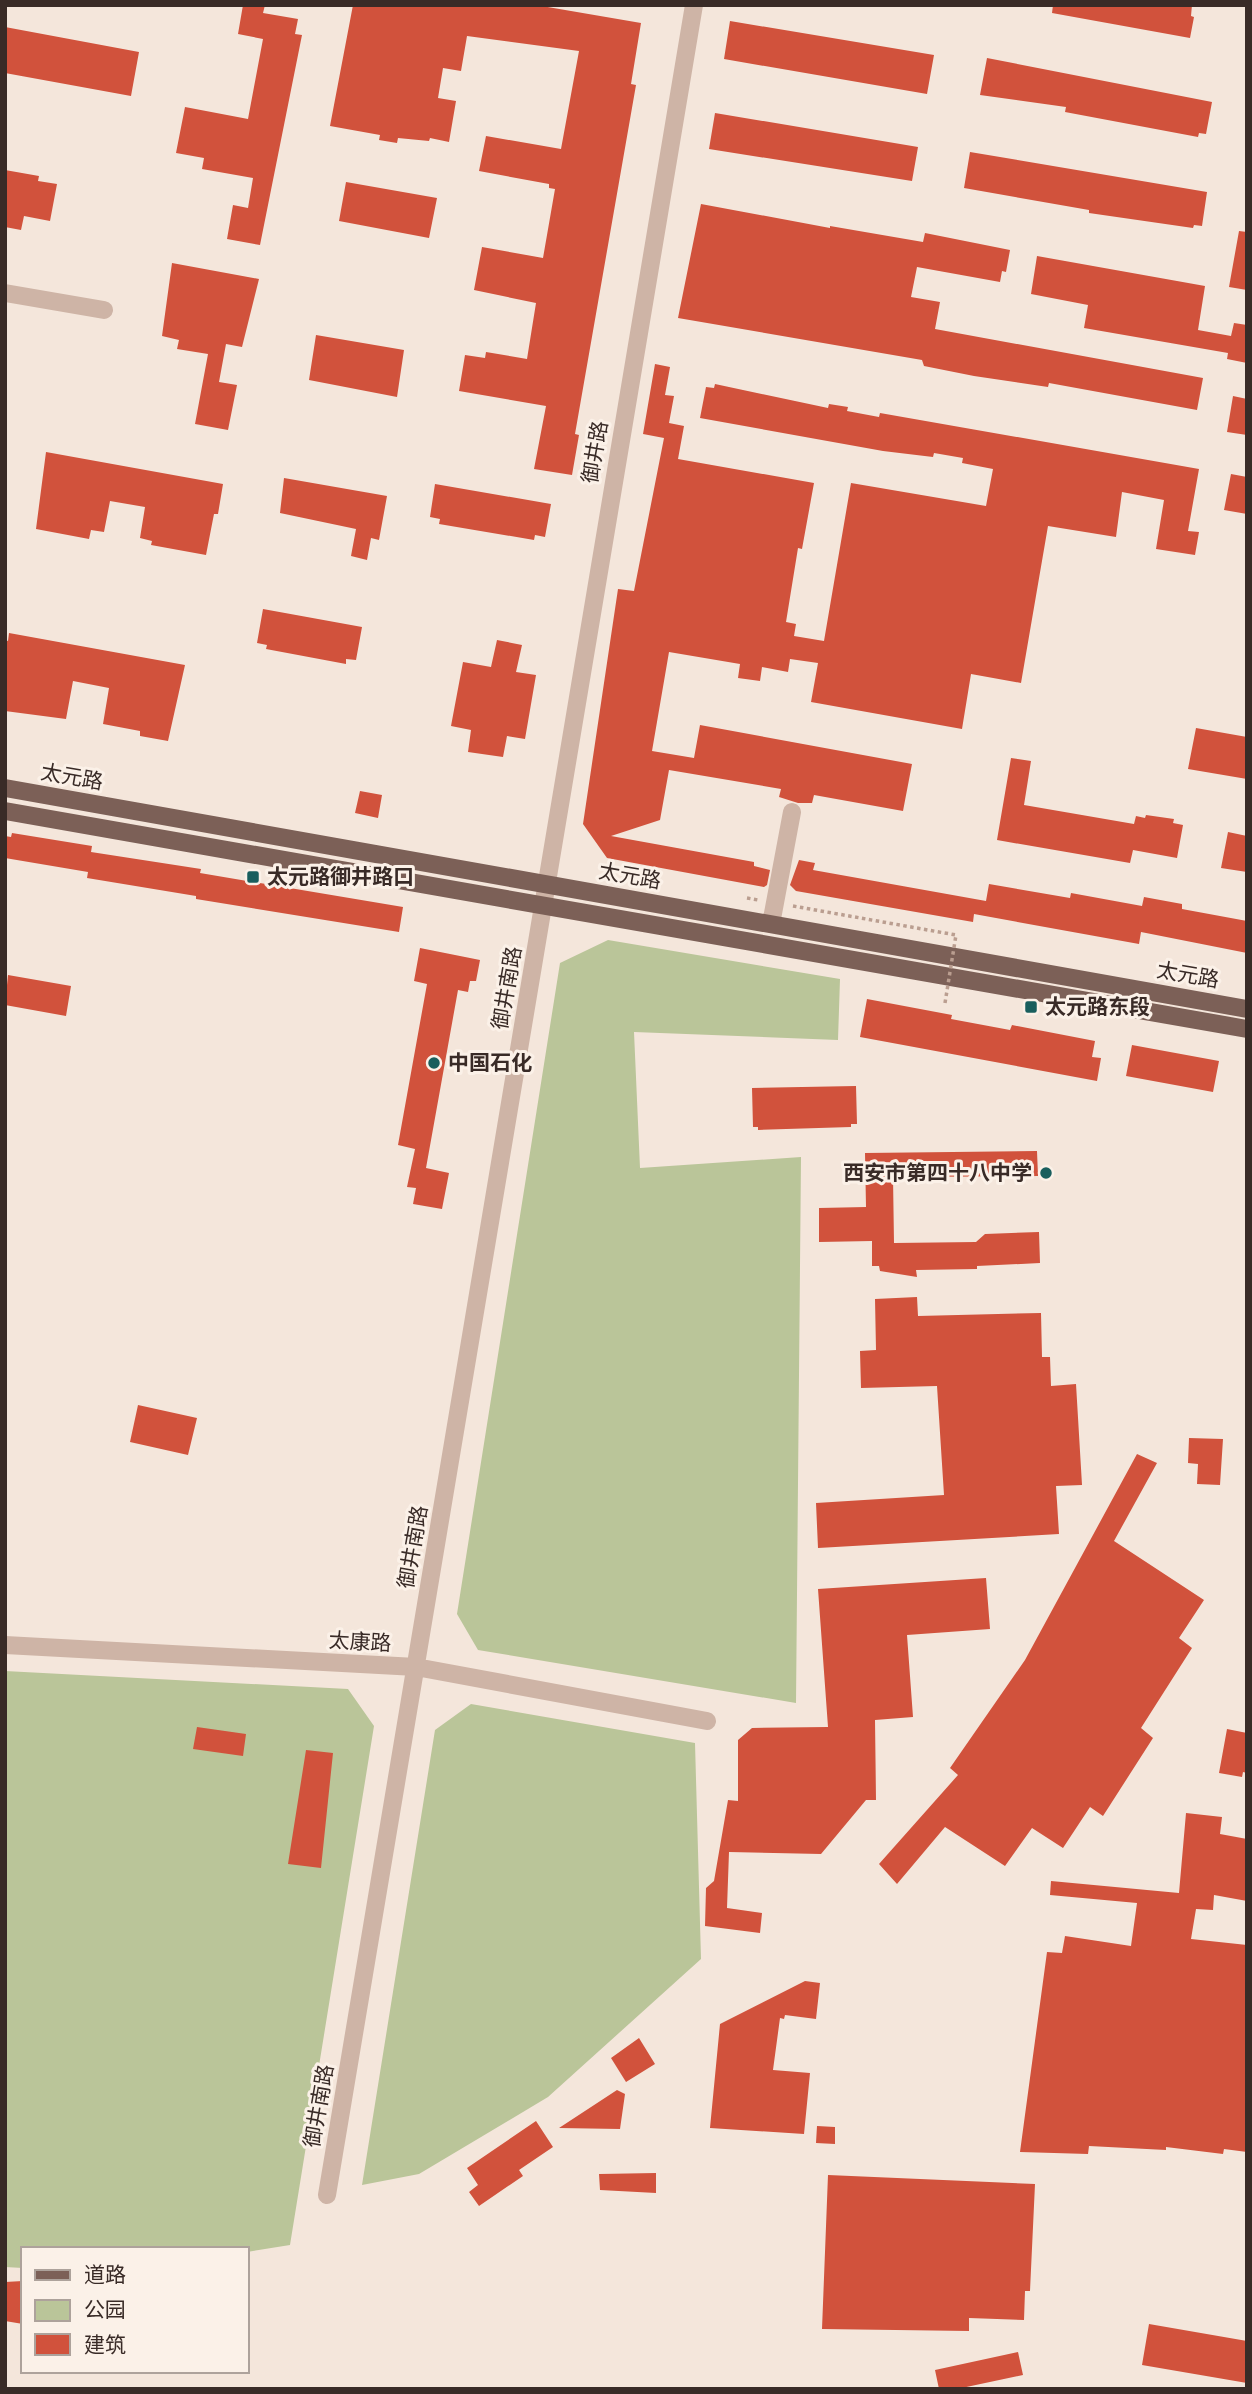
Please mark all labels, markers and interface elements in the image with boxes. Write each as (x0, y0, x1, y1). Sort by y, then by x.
street label: 御井路 (577, 419, 611, 485)
street label: 太元路 (39, 759, 105, 793)
street label: 太元路 (597, 858, 663, 892)
place label: 太元路御井路口 (267, 864, 414, 888)
marker: 太元路御井路口 (245, 869, 261, 885)
street label: 御井南路 (487, 944, 525, 1031)
street label: 太元路 (1155, 957, 1221, 991)
place label: 太元路东段 (1045, 994, 1150, 1018)
marker: 太元路东段 (1023, 999, 1039, 1015)
place label: 中国石化 (448, 1050, 532, 1074)
marker: 中国石化 (426, 1055, 442, 1071)
place label: 西安市第四十八中学 (843, 1160, 1032, 1184)
marker: 西安市第四十八中学 (1038, 1165, 1054, 1181)
street label: 御井南路 (393, 1503, 431, 1590)
street label: 太康路 (328, 1627, 392, 1655)
street label: 御井南路 (299, 2062, 337, 2149)
legend (21, 2247, 248, 2373)
text: 道路 (84, 2262, 126, 2286)
text: 公园 (84, 2297, 126, 2321)
text: 建筑 (84, 2332, 126, 2356)

